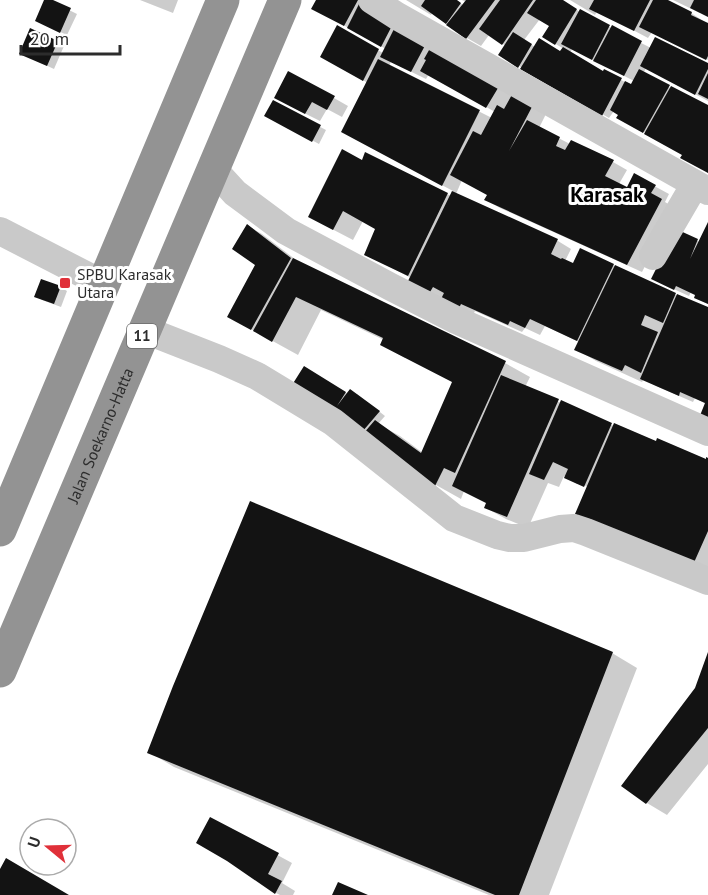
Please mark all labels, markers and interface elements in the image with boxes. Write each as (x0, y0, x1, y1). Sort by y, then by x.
scale bar (21, 18, 120, 56)
text: 20 m (30, 27, 69, 50)
district label: Karasak (570, 180, 644, 208)
place label: SPBU Karasak Utara (77, 264, 172, 302)
marker: SPBU Karasak Utara (58, 276, 72, 290)
road number: 11 (127, 324, 157, 348)
street label: Jalan Soekarno-Hatta (62, 365, 138, 507)
north arrow (18, 817, 78, 877)
text: U (23, 834, 45, 850)

